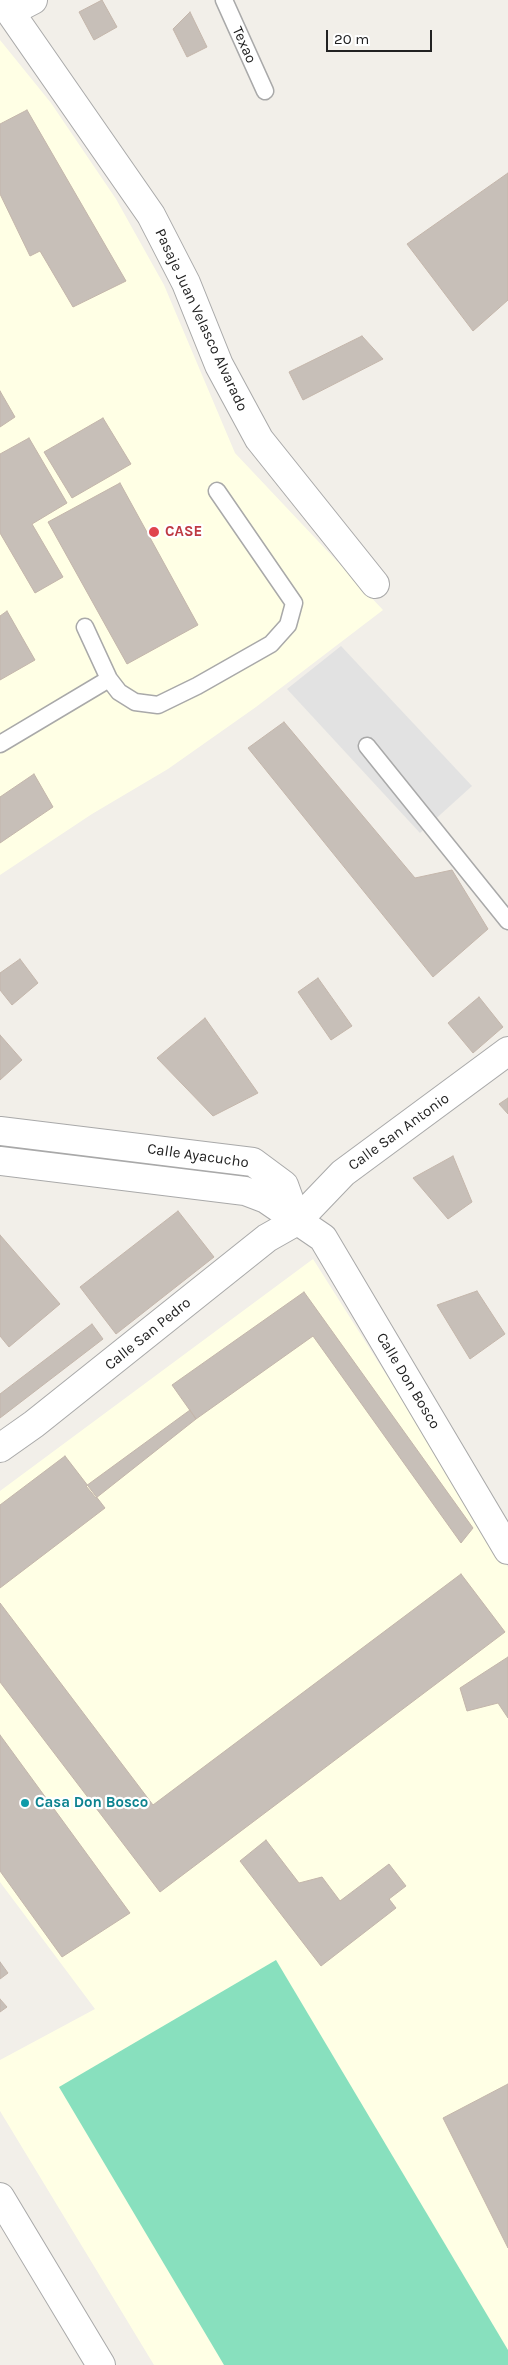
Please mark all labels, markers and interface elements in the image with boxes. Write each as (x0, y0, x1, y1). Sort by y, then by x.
scale bar (328, 20, 434, 52)
street label: Texao (228, 24, 260, 66)
text: 20 m (334, 30, 369, 48)
street label: Pasaje Juan Velasco Alvarado (151, 226, 251, 414)
place label: CASE (165, 523, 202, 541)
marker: CASE (147, 525, 161, 539)
street label: Calle San Antonio (345, 1089, 453, 1175)
street label: Calle Ayacucho (146, 1140, 250, 1172)
street label: Calle San Pedro (101, 1294, 195, 1374)
street label: Calle Don Bosco (372, 1330, 444, 1432)
place label: Casa Don Bosco (35, 1794, 148, 1812)
marker: Casa Don Bosco (19, 1797, 31, 1809)

